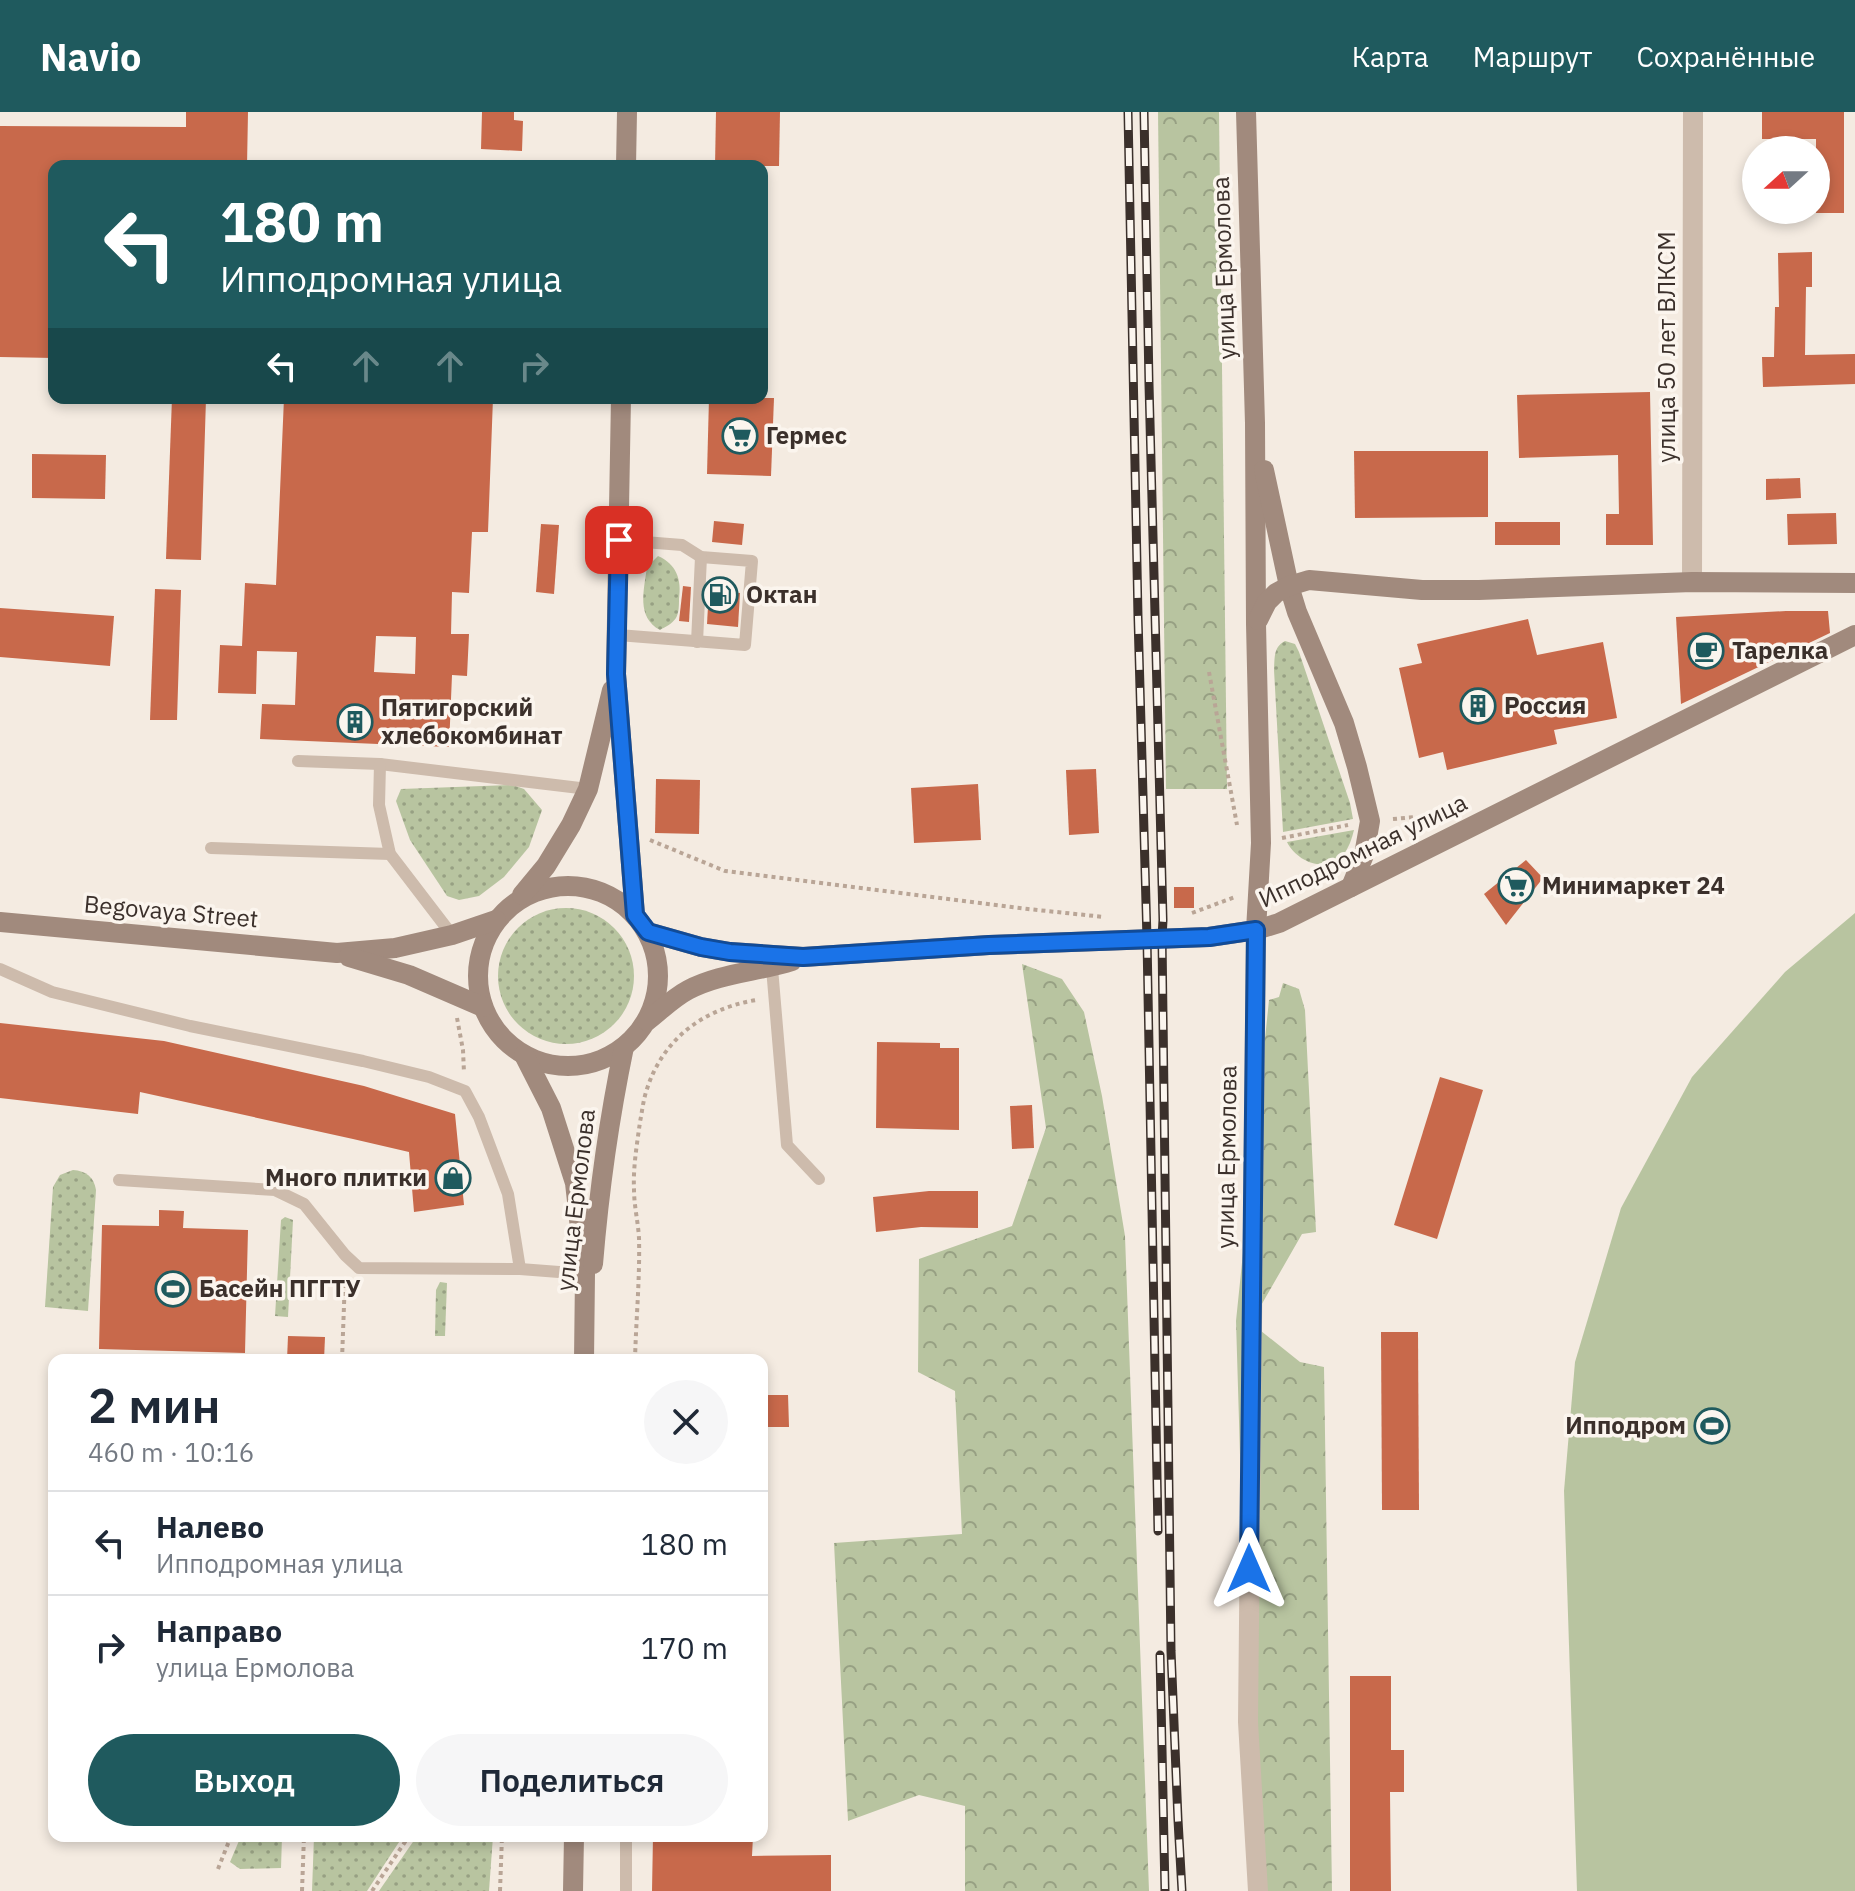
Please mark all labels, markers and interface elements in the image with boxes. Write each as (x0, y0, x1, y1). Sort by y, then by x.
text: Navio (40, 32, 142, 81)
text: Карта (1352, 38, 1429, 75)
text: Маршрут (1473, 38, 1592, 75)
text: Сохранённые (1636, 38, 1815, 75)
north arrow (1742, 136, 1830, 224)
map controls (1742, 136, 1830, 224)
street label: улица Ермолова (1204, 176, 1242, 360)
text: 180 m (220, 185, 384, 257)
icon: left (88, 192, 192, 296)
street label: улица 50 лет ВЛКСМ (1650, 231, 1682, 463)
text: Ипподромная улица (220, 255, 562, 302)
icon: left (260, 344, 304, 388)
icon: ahead (344, 344, 388, 388)
icon: ahead (428, 344, 472, 388)
icon: right (512, 344, 556, 388)
supermarket icon: Гермес (721, 417, 759, 455)
place label: Гермес (766, 419, 847, 451)
pin (585, 506, 653, 574)
icon: arrive (597, 518, 641, 562)
fuel station icon: Октан (701, 576, 739, 614)
place label: Октан (746, 578, 817, 610)
cafe icon: Тарелка (1687, 632, 1725, 670)
place label: Тарелка (1732, 634, 1828, 666)
building icon: Россия (1459, 687, 1497, 725)
place label: Россия (1504, 689, 1586, 721)
place label: Пятигорский хлебокомбинат (381, 691, 563, 751)
building icon: Пятигорский хлебокомбинат (336, 703, 374, 741)
street label: Ипподромная улица (1253, 786, 1472, 914)
supermarket icon: Минимаркет 24 (1497, 867, 1535, 905)
place label: Минимаркет 24 (1542, 869, 1725, 901)
street label: Begovaya Street (83, 887, 260, 935)
street label: улица Ермолова (1208, 1065, 1244, 1249)
street label: улица Ермолова (548, 1107, 602, 1293)
shop icon: Много плитки (434, 1159, 472, 1197)
place label: Много плитки (265, 1161, 427, 1193)
sports icon: Басейн ПГГТУ (154, 1270, 192, 1308)
place label: Басейн ПГГТУ (199, 1272, 361, 1304)
text: 2 мин (88, 1374, 221, 1436)
button: close (644, 1380, 728, 1464)
sports icon: Ипподpом (1693, 1407, 1731, 1445)
place label: Ипподpом (1565, 1409, 1686, 1441)
text: 460 m · 10:16 (88, 1435, 254, 1469)
text: Налево (156, 1507, 264, 1546)
icon: left (88, 1521, 132, 1565)
text: 180 m (641, 1524, 728, 1563)
position arrow (1207, 1527, 1291, 1611)
text: Ипподромная улица (156, 1546, 403, 1580)
text: Направо (156, 1611, 282, 1650)
icon: right (88, 1625, 132, 1669)
text: 170 m (641, 1628, 728, 1667)
text: улица Ермолова (156, 1650, 354, 1684)
button: Выход (88, 1734, 400, 1826)
button: Поделиться (416, 1734, 728, 1826)

